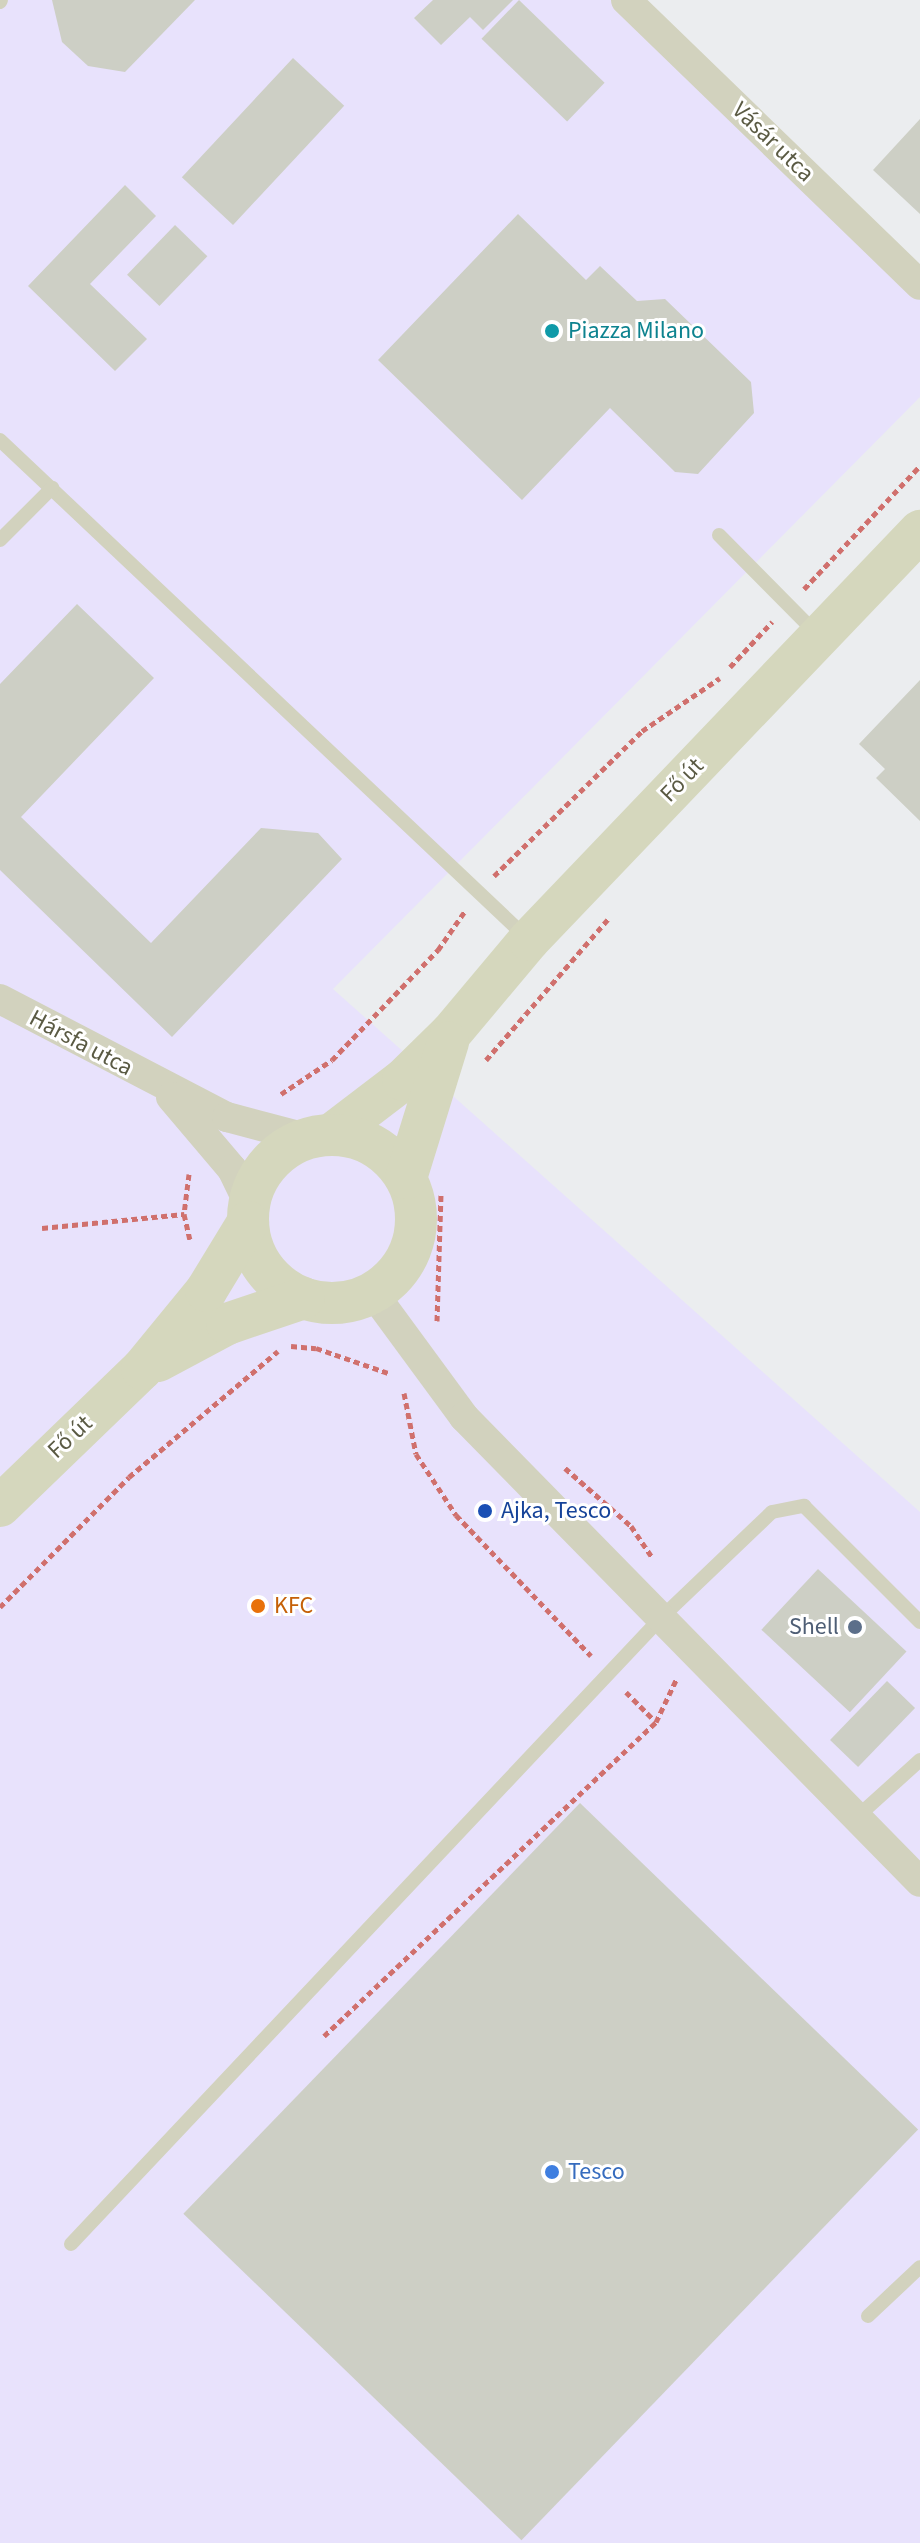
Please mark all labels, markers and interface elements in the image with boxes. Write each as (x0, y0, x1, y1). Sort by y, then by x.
street label: Vásár utca (726, 96, 820, 188)
place label: Piazza Milano (568, 317, 704, 345)
marker: Piazza Milano (543, 322, 561, 340)
street label: Fő út (654, 752, 710, 808)
street label: Hársfa utca (24, 1004, 138, 1082)
street label: Fő út (42, 1409, 98, 1465)
place label: Ajka, Tesco (501, 1497, 611, 1525)
marker: Ajka, Tesco (476, 1502, 494, 1520)
place label: KFC (274, 1592, 313, 1620)
marker: KFC (249, 1597, 267, 1615)
place label: Shell (789, 1613, 839, 1641)
marker: Shell (846, 1618, 864, 1636)
place label: Tesco (568, 2158, 625, 2186)
marker: Tesco (543, 2163, 561, 2181)

